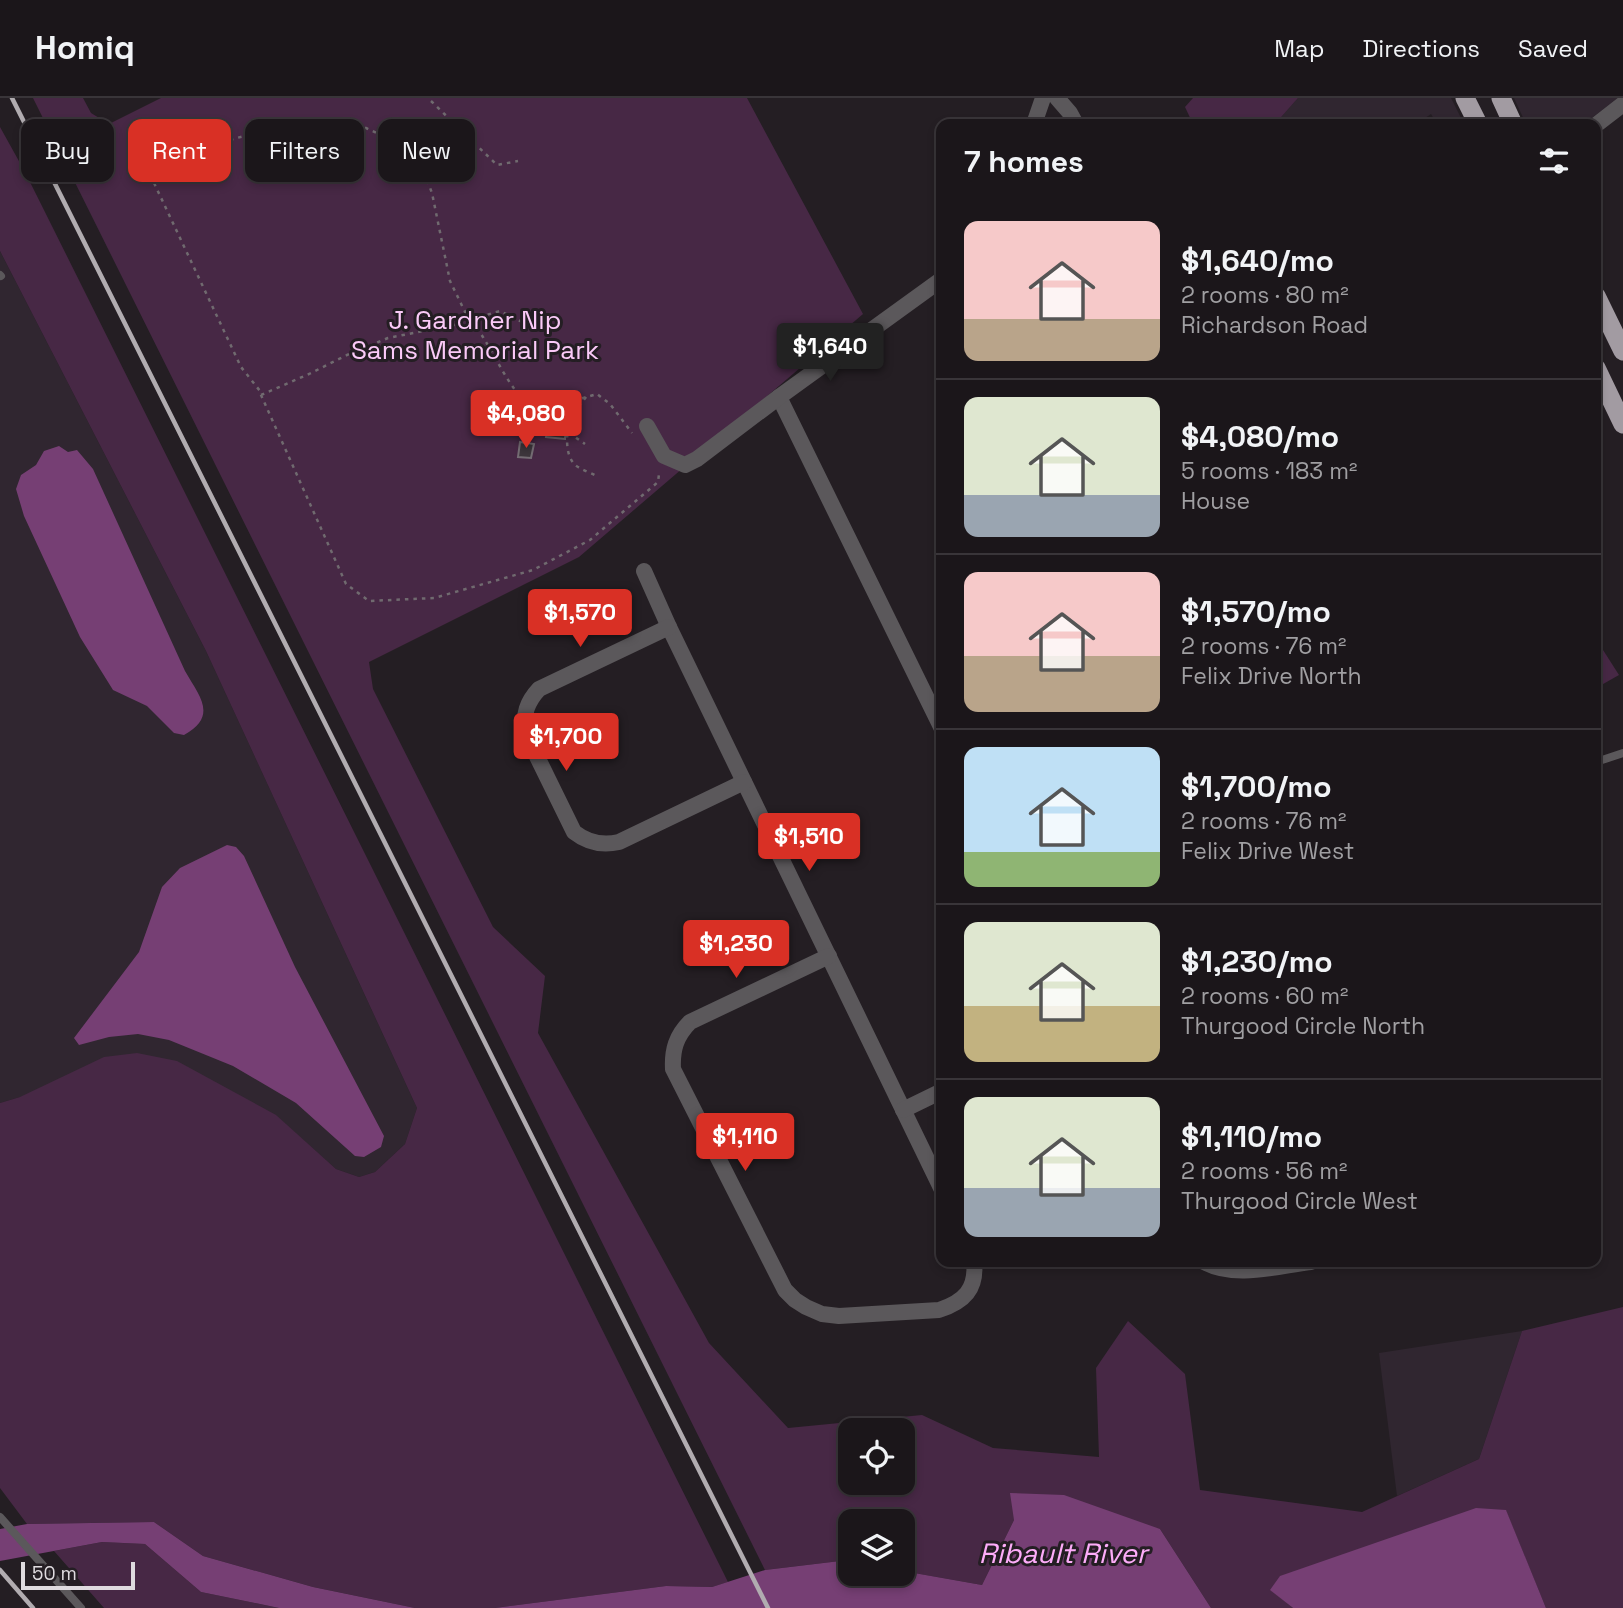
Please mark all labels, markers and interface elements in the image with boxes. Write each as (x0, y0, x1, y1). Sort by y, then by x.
text: Homiq (35, 27, 135, 69)
text: Map (1274, 33, 1324, 64)
text: Directions (1362, 33, 1480, 64)
text: Saved (1518, 33, 1588, 64)
chip: Buy (21, 119, 114, 182)
chip: Rent (128, 119, 231, 182)
chip: Filters (245, 119, 364, 182)
chip: New (378, 119, 475, 182)
text: 7 homes (964, 142, 1084, 181)
icon: filters (1535, 142, 1573, 180)
text: $1,640/mo (1181, 241, 1334, 280)
icon: home (1020, 249, 1104, 333)
text: 2 rooms · 80 m² (1181, 280, 1349, 310)
park label: J. Gardner Nip Sams Memorial Park (351, 303, 599, 367)
text: Richardson Road (1181, 310, 1368, 340)
pin: $1,640 (773, 324, 887, 383)
text: $1,640 (793, 331, 867, 361)
pin: $4,080 (469, 390, 583, 450)
text: $4,080 (487, 398, 565, 428)
text: $4,080/mo (1181, 417, 1339, 456)
icon: home (1020, 425, 1104, 509)
text: 5 rooms · 183 m² (1181, 456, 1357, 486)
text: House (1181, 486, 1250, 516)
pin: $1,570 (523, 589, 637, 649)
text: $1,570/mo (1181, 592, 1331, 631)
text: $1,570 (544, 597, 616, 627)
icon: home (1020, 600, 1104, 684)
text: 2 rooms · 76 m² (1181, 631, 1346, 661)
text: Felix Drive North (1181, 661, 1362, 691)
pin: $1,700 (509, 714, 623, 773)
text: $1,700 (530, 721, 602, 751)
text: $1,700/mo (1181, 767, 1332, 806)
icon: home (1020, 775, 1104, 859)
text: 2 rooms · 76 m² (1181, 806, 1346, 836)
pin: $1,510 (752, 814, 866, 873)
text: $1,510 (774, 821, 844, 851)
text: Felix Drive West (1181, 836, 1354, 866)
pin: $1,230 (679, 920, 793, 980)
text: $1,230 (699, 928, 773, 958)
text: $1,230/mo (1181, 942, 1333, 981)
icon: home (1020, 950, 1104, 1034)
text: 2 rooms · 60 m² (1181, 981, 1348, 1011)
text: Thurgood Circle North (1181, 1011, 1425, 1041)
pin: $1,110 (688, 1114, 802, 1173)
text: $1,110/mo (1181, 1117, 1322, 1156)
text: $1,110 (712, 1121, 778, 1151)
icon: home (1020, 1125, 1104, 1209)
text: 2 rooms · 56 m² (1181, 1156, 1347, 1186)
text: Thurgood Circle West (1181, 1186, 1418, 1216)
map controls (838, 1418, 915, 1586)
button: locate (838, 1418, 915, 1495)
button: layers (838, 1509, 915, 1586)
water label: Ribault River (979, 1535, 1151, 1571)
scale bar (21, 1559, 135, 1591)
text: 50 m (32, 1561, 77, 1586)

